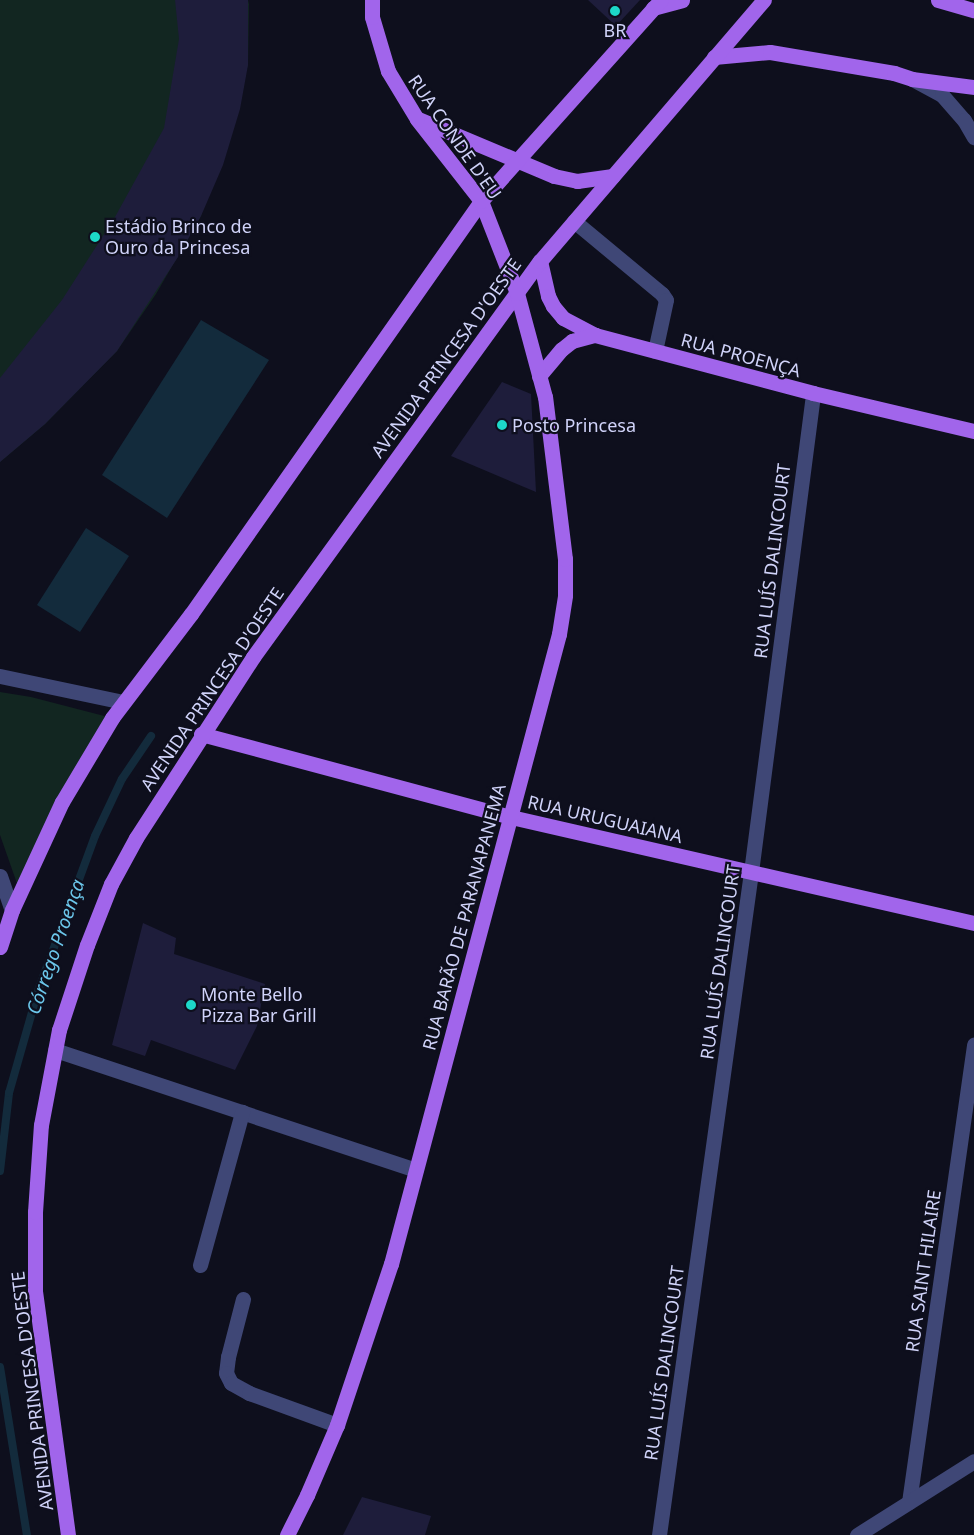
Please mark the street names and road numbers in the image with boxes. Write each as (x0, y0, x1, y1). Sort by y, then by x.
street label: RUA CONDE D'EU (404, 70, 506, 204)
street label: AVENIDA PRINCESA D'OESTE (366, 254, 526, 462)
street label: RUA PROENÇA (679, 329, 803, 381)
street label: RUA LUÍS DALINCOURT (749, 462, 795, 660)
street label: AVENIDA PRINCESA D'OESTE (136, 583, 288, 795)
street label: RUA BARÃO DE PARANAPANEMA (418, 781, 510, 1053)
street label: RUA URUGUAIANA (525, 791, 685, 847)
street label: RUA LUÍS DALINCOURT (696, 863, 744, 1061)
street label: RUA SAINT HILAIRE (901, 1188, 945, 1354)
street label: RUA LUÍS DALINCOURT (640, 1264, 688, 1462)
street label: AVENIDA PRINCESA D'OESTE (7, 1270, 57, 1512)

